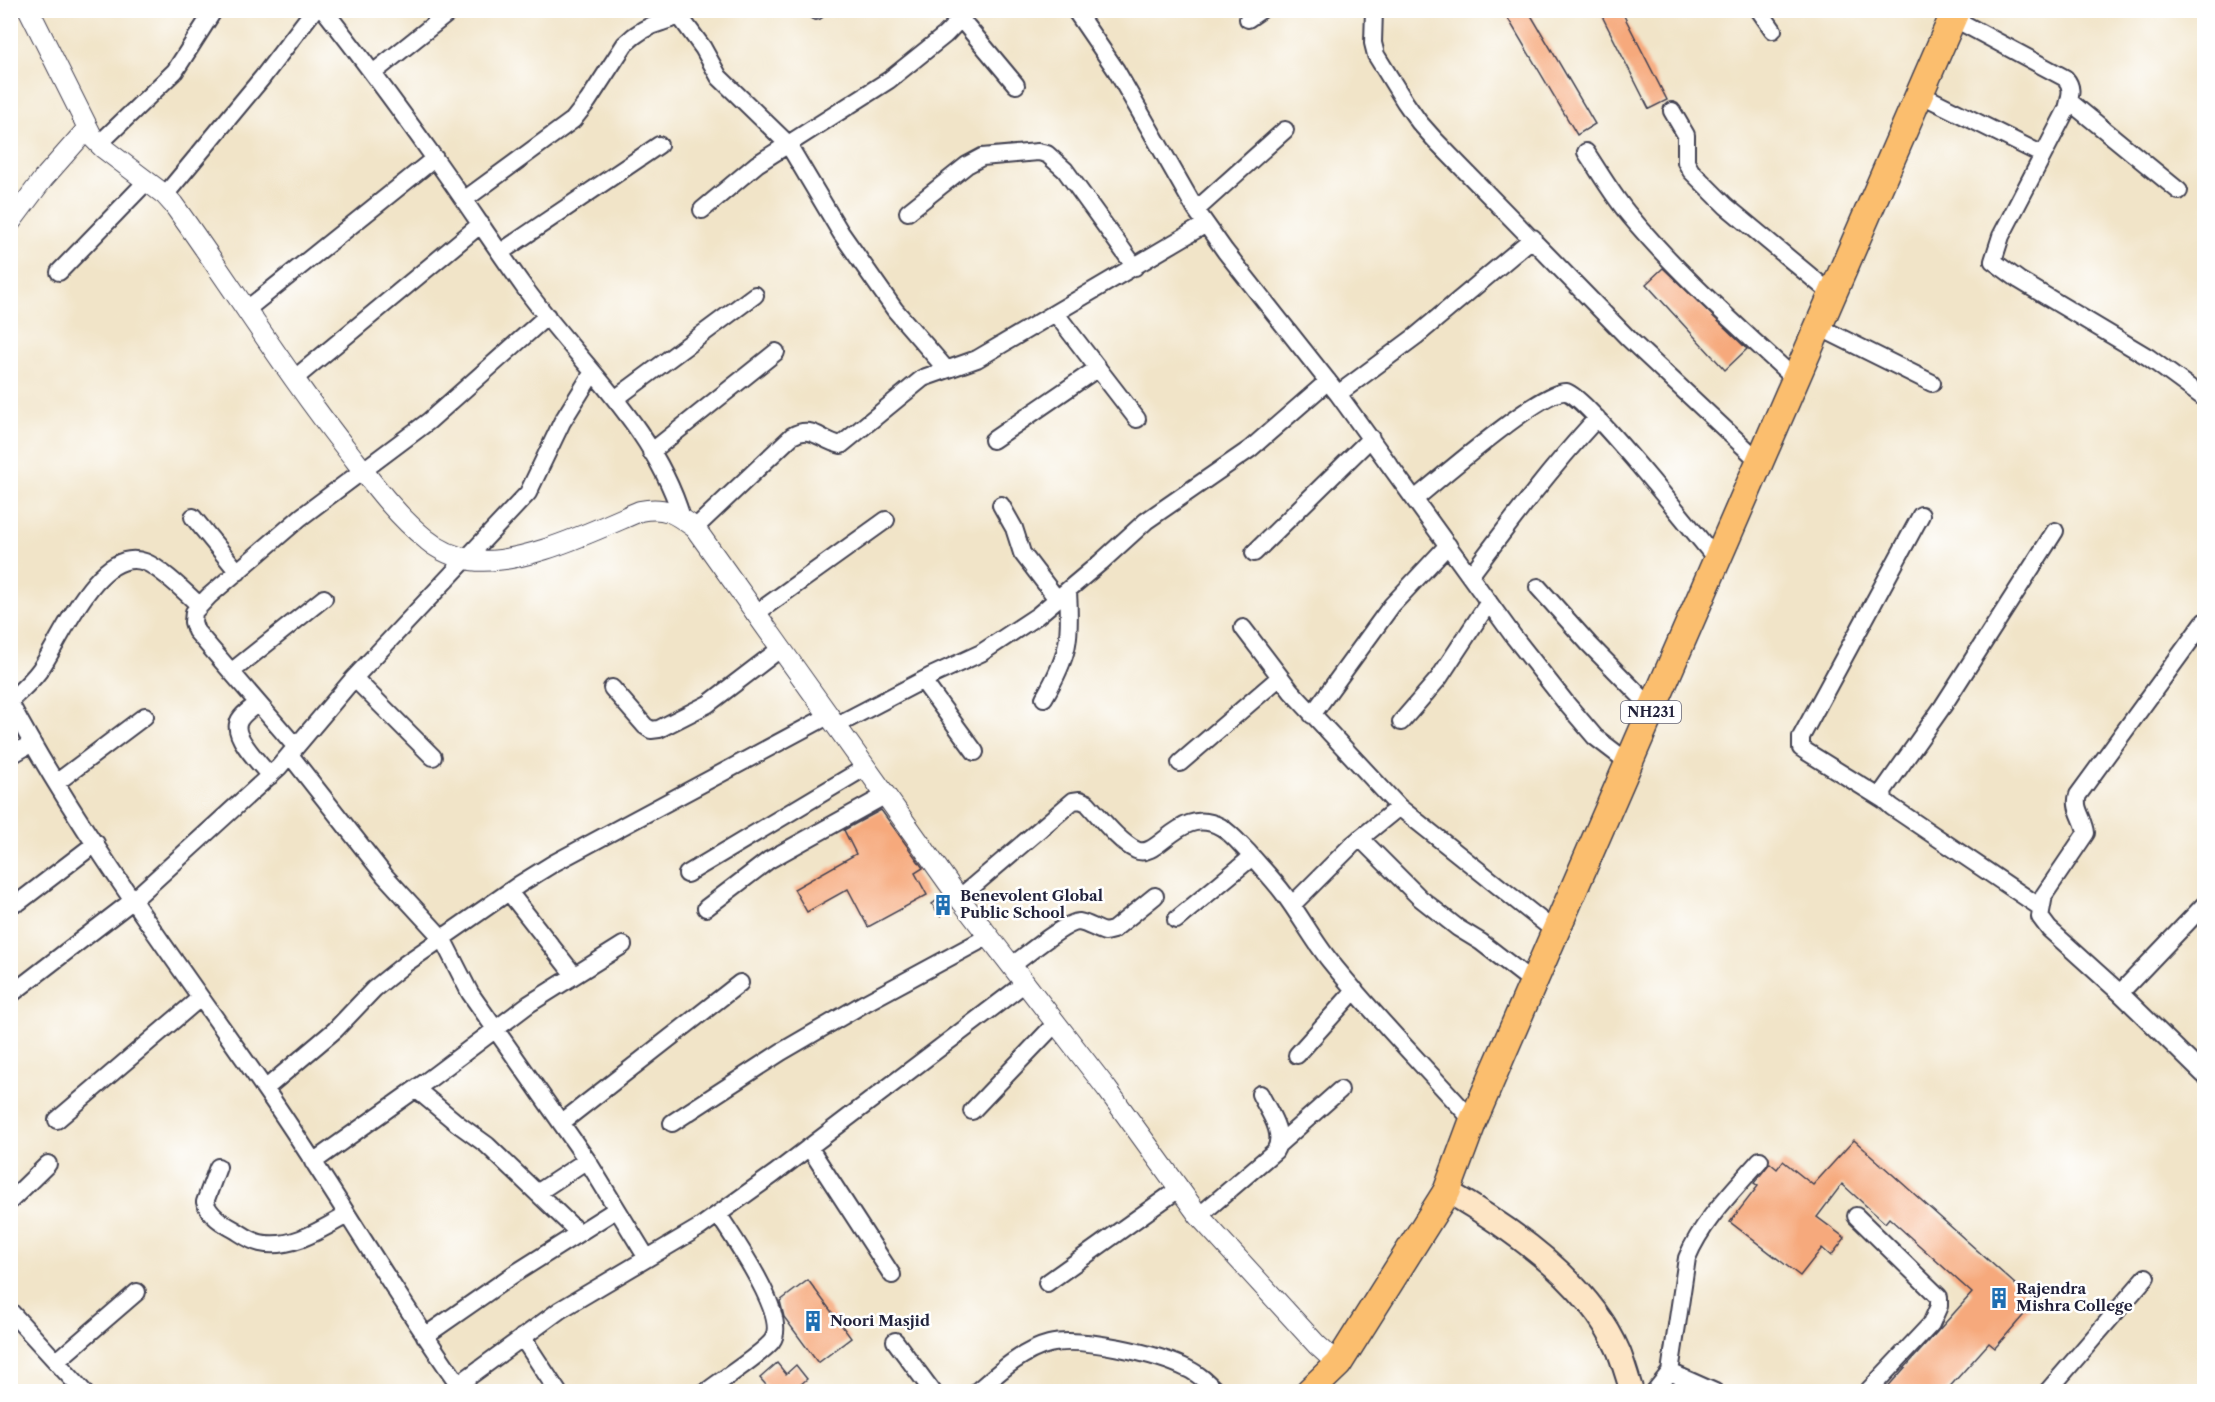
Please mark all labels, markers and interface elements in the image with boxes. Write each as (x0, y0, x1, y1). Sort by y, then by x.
road number: NH231 (1621, 701, 1681, 723)
place label: Benevolent Global Public School (960, 886, 1103, 922)
building icon: Benevolent Global Public School (931, 893, 955, 917)
place label: Rajendra Mishra College (2016, 1279, 2133, 1315)
building icon: Rajendra Mishra College (1987, 1286, 2011, 1310)
building icon: Noori Masjid (801, 1309, 825, 1333)
place label: Noori Masjid (830, 1311, 930, 1330)

